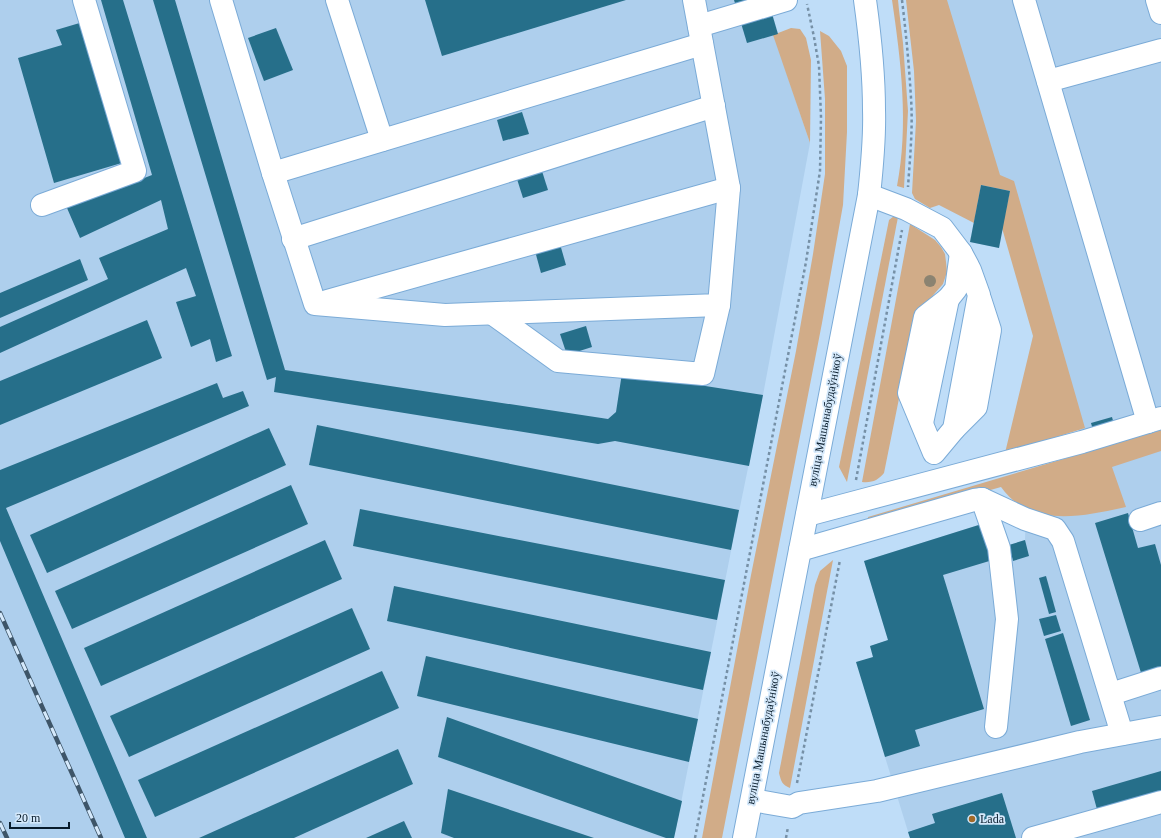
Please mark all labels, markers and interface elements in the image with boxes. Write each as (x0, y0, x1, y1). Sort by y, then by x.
street label: вуліца Машынабудаўнікоў (805, 352, 845, 488)
street label: вуліца Машынабудаўнікоў (743, 670, 783, 806)
scale bar (10, 804, 69, 830)
text: 20 m (16, 811, 41, 825)
place label: Lada (980, 812, 1005, 826)
marker: Lada (967, 814, 977, 824)

